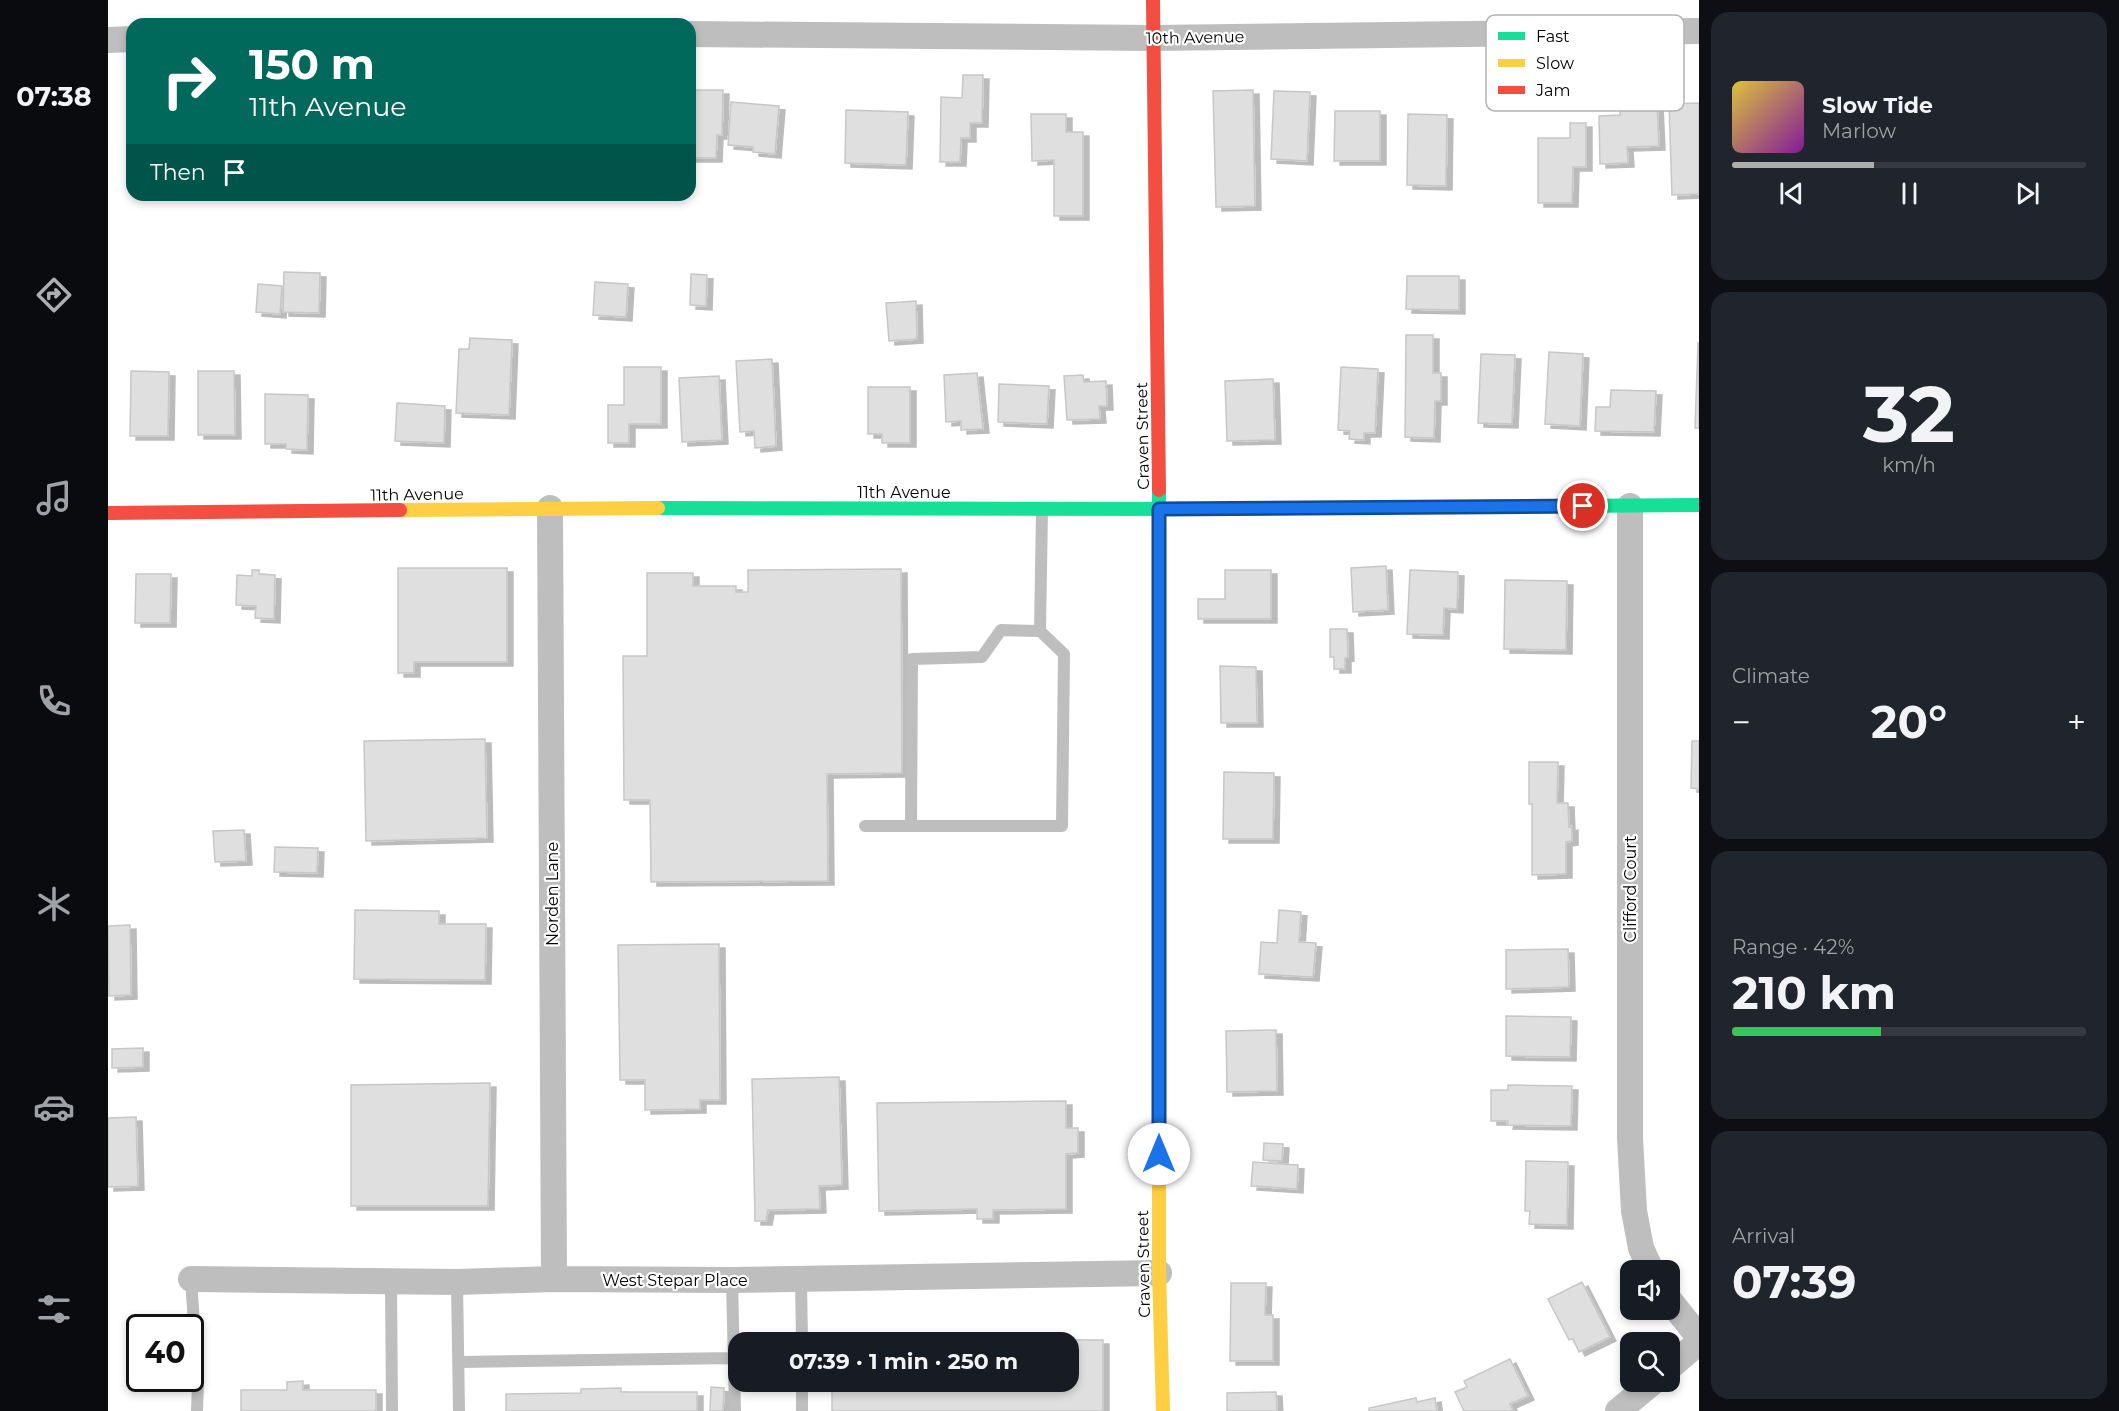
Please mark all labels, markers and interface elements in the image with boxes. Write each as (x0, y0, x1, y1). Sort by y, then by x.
legend (1486, 15, 1684, 111)
street label: 10th Avenue (1146, 27, 1244, 48)
text: Fast (1536, 27, 1570, 46)
text: 150 m (249, 38, 375, 90)
icon: right (150, 42, 228, 120)
text: Slow (1536, 54, 1574, 73)
text: 07:38 (16, 80, 92, 113)
text: Jam (1535, 81, 1570, 100)
text: 11th Avenue (249, 90, 407, 123)
text: Slow Tide (1822, 92, 1933, 119)
text: Marlow (1822, 119, 1896, 143)
icon: arrive (218, 156, 251, 189)
text: Then (150, 159, 206, 186)
icon: previous (1775, 177, 1808, 210)
icon: pause (1893, 177, 1926, 210)
icon: next (2011, 177, 2044, 210)
icon: directions (33, 274, 75, 316)
text: 32 (1863, 366, 1955, 462)
street label: Craven Street (1132, 381, 1153, 490)
text: km/h (1882, 453, 1936, 477)
icon: music (33, 477, 75, 519)
pin (1557, 480, 1608, 531)
street label: 11th Avenue (857, 483, 951, 502)
street label: 11th Avenue (370, 484, 464, 505)
icon: arrive (1566, 489, 1599, 522)
text: Climate (1732, 664, 1810, 688)
icon: phone (33, 680, 75, 722)
text: 20° (1871, 694, 1947, 749)
text: − (1732, 702, 1751, 742)
text: + (2067, 702, 2086, 742)
street label: Clifford Court (1621, 835, 1640, 942)
street label: Norden Lane (543, 842, 562, 946)
icon: climate (33, 883, 75, 925)
text: Range · 42% (1732, 935, 1854, 959)
text: 210 km (1732, 965, 1896, 1020)
icon: car (33, 1086, 75, 1128)
position arrow (1127, 1122, 1191, 1186)
street label: Craven Street (1133, 1209, 1154, 1318)
text: Arrival (1732, 1224, 1795, 1248)
text: 07:39 (1732, 1254, 1857, 1309)
map controls (1620, 1260, 1680, 1392)
button: sound (1620, 1260, 1680, 1320)
street label: West Stepar Place (602, 1271, 748, 1290)
icon: filters (33, 1288, 75, 1330)
speed limit sign: 40 (126, 1314, 204, 1392)
button: search (1620, 1332, 1680, 1392)
text: 07:39 · 1 min · 250 m (789, 1348, 1018, 1375)

